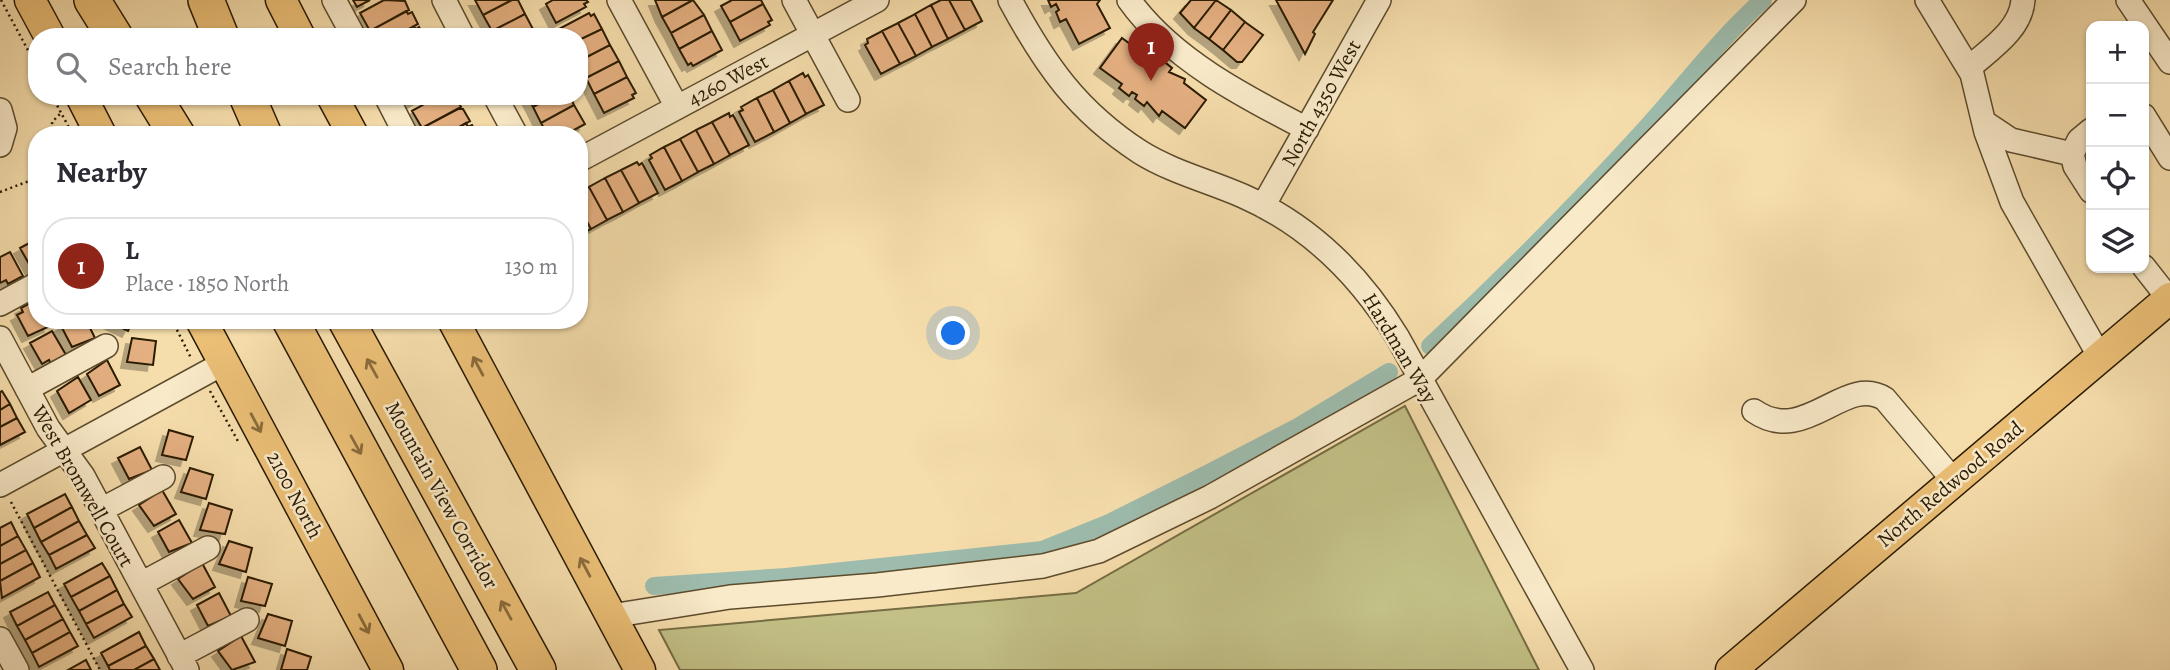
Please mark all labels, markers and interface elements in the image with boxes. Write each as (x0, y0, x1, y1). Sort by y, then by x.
map controls (2086, 21, 2149, 273)
button: + (2086, 21, 2149, 84)
pin: 1 (1128, 23, 1174, 81)
search box (28, 28, 588, 105)
street label: North 4350 West (1275, 35, 1367, 171)
street label: 4260 West (683, 47, 773, 113)
icon: search (52, 48, 90, 86)
text: Search here (108, 49, 232, 84)
button: − (2086, 84, 2149, 147)
button: locate (2086, 147, 2149, 210)
text: Nearby (56, 152, 147, 192)
button: layers (2086, 210, 2149, 273)
text: L (125, 233, 139, 268)
text: 1 (77, 251, 85, 282)
text: 130 m (505, 251, 558, 282)
text: Place · 1850 North (125, 268, 289, 299)
street label: Hardman Way (1356, 288, 1444, 409)
your location (936, 316, 970, 350)
one-way arrow (470, 356, 484, 377)
one-way arrow (365, 358, 378, 379)
street label: Mountain View Corridor (379, 396, 505, 594)
street label: West Bromwell Court (25, 399, 141, 572)
one-way arrow (249, 413, 263, 433)
street label: North Redwood Road (1871, 414, 2030, 554)
one-way arrow (349, 435, 363, 455)
street label: 2100 North (260, 446, 330, 544)
one-way arrow (577, 557, 591, 578)
one-way arrow (498, 600, 512, 621)
one-way arrow (357, 613, 371, 634)

